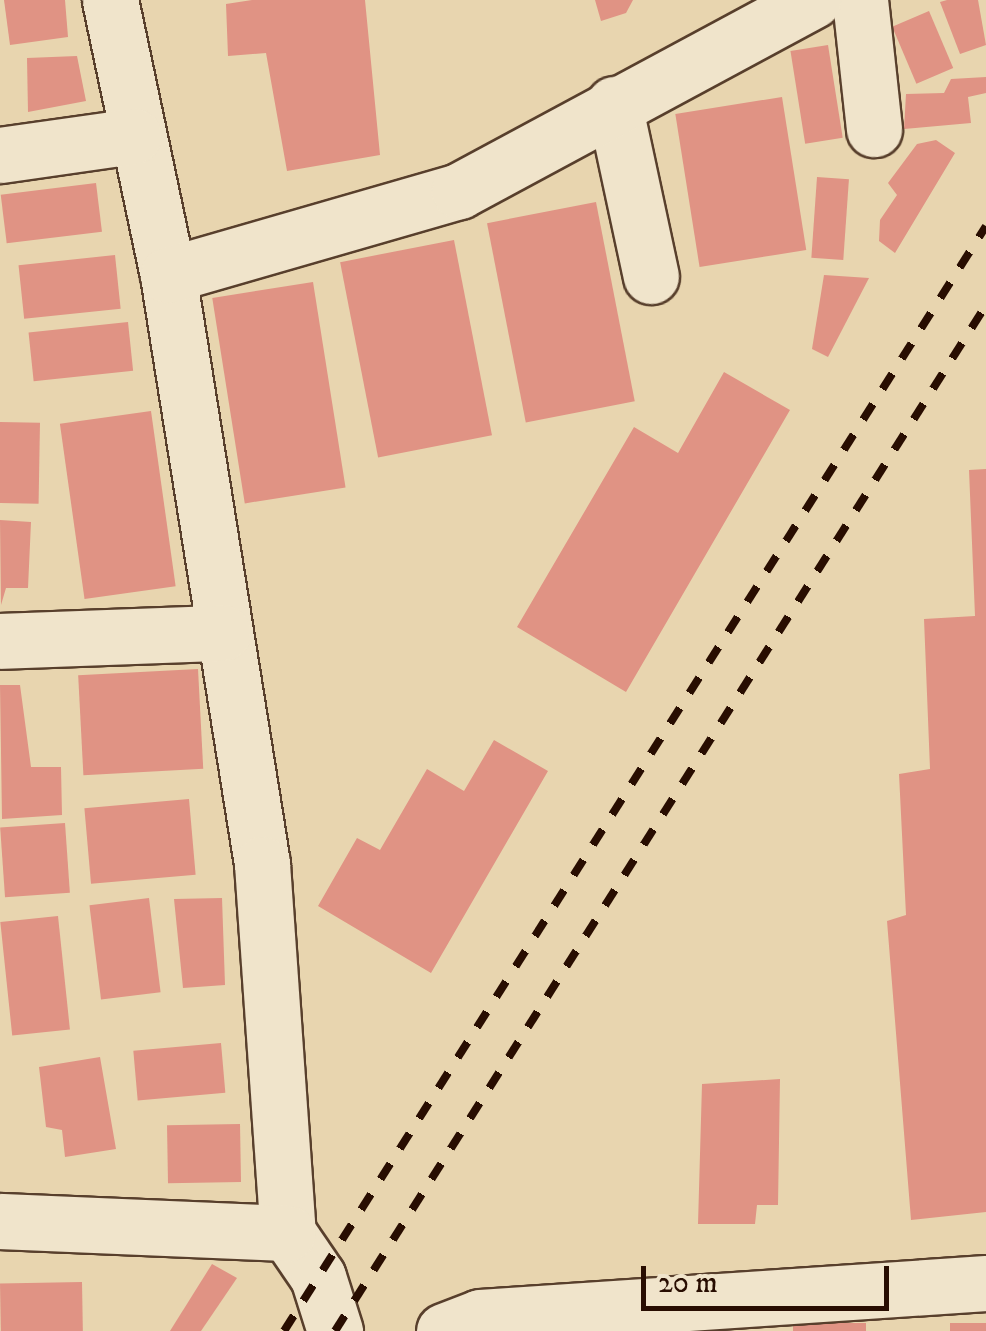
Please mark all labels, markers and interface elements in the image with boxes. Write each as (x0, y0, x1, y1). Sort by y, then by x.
scale bar (646, 1246, 894, 1308)
text: 20 m (658, 1265, 718, 1302)

